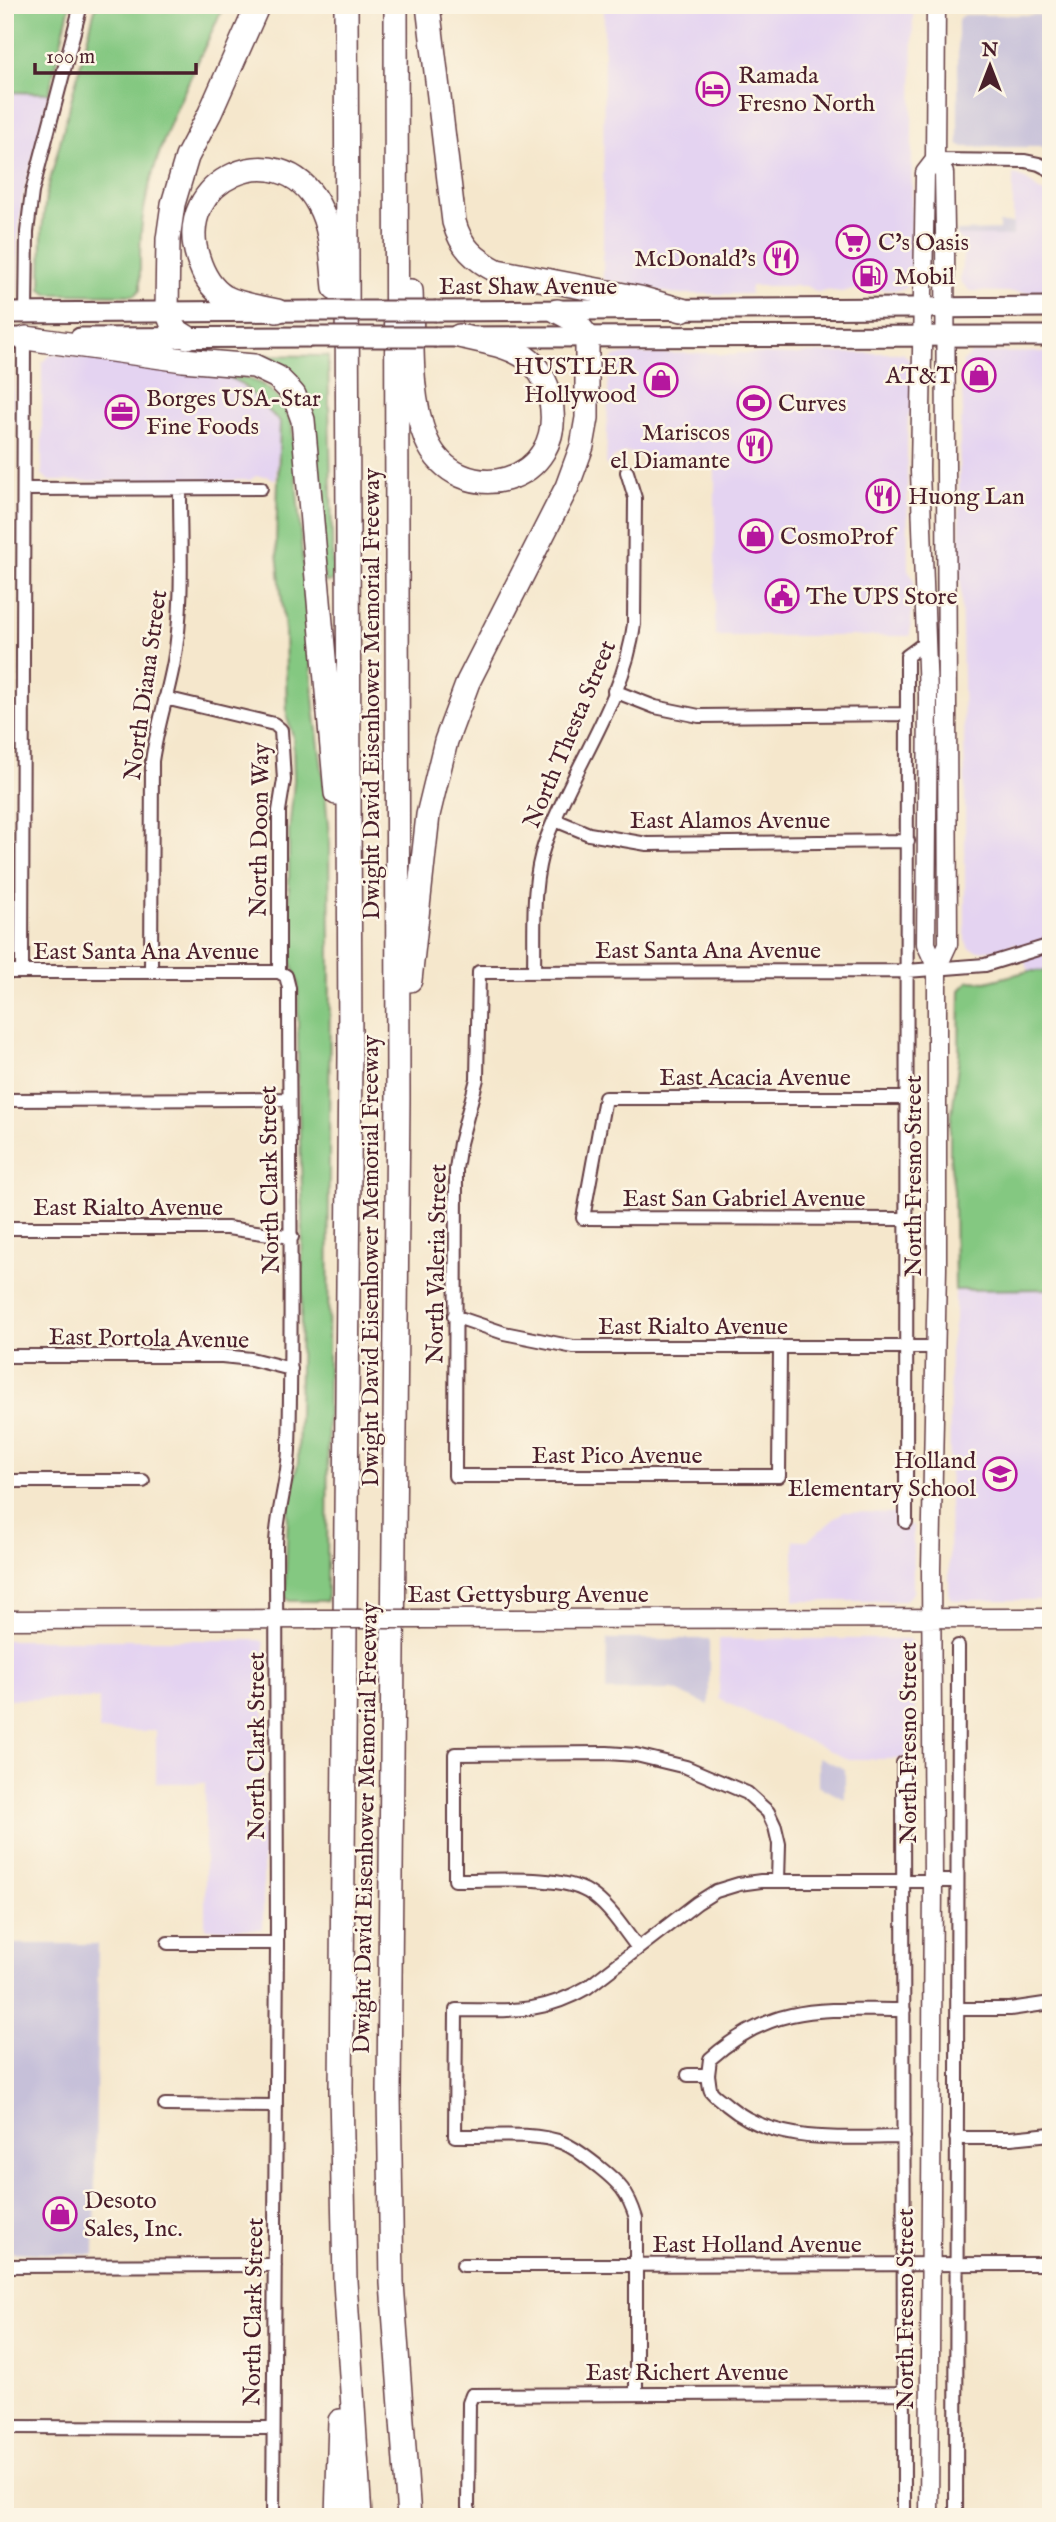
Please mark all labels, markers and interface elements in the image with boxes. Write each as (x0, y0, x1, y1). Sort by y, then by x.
scale bar (35, 32, 196, 76)
north arrow (954, 32, 1024, 102)
text: N (981, 39, 999, 63)
text: 100 m (46, 44, 95, 71)
place label: Ramada Fresno North (738, 61, 875, 120)
hotel icon: Ramada Fresno North (694, 70, 732, 108)
supermarket icon: C's Oasis (834, 223, 872, 261)
place label: C's Oasis (878, 228, 969, 259)
restaurant icon: McDonald's (762, 239, 800, 277)
place label: McDonald's (634, 244, 756, 275)
fuel station icon: Mobil (851, 257, 889, 295)
place label: Mobil (894, 262, 955, 293)
street label: East Shaw Avenue (439, 272, 617, 303)
place label: HUSTLER Hollywood (514, 352, 637, 411)
shop icon: AT&T (960, 356, 998, 394)
shop icon: HUSTLER Hollywood (642, 361, 680, 399)
place label: AT&T (884, 361, 955, 392)
place label: Borges USA-Star Fine Foods (146, 384, 321, 443)
sports icon: Curves (735, 384, 773, 422)
place label: Curves (778, 389, 846, 420)
office icon: Borges USA-Star Fine Foods (103, 393, 141, 431)
place label: Mariscos el Diamante (610, 418, 730, 477)
restaurant icon: Mariscos el Diamante (736, 427, 774, 465)
street label: Dwight David Eisenhower Memorial Freeway (357, 468, 388, 920)
restaurant icon: Huong Lan (864, 477, 902, 515)
place label: Huong Lan (908, 482, 1025, 513)
shop icon: CosmoProf (737, 517, 775, 555)
place label: CosmoProf (780, 522, 898, 553)
public building icon: The UPS Store (763, 577, 801, 615)
place label: The UPS Store (806, 582, 957, 613)
street label: North Diana Street (118, 588, 175, 782)
street label: North Thesta Street (517, 636, 624, 833)
street label: North Doon Way (243, 742, 278, 918)
street label: East Alamos Avenue (630, 806, 830, 837)
street label: East Santa Ana Avenue (595, 936, 821, 967)
street label: East Santa Ana Avenue (33, 937, 259, 968)
street label: Dwight David Eisenhower Memorial Freeway (356, 1035, 387, 1487)
street label: East Acacia Avenue (659, 1063, 851, 1094)
street label: North Fresno Street (899, 1075, 930, 1277)
street label: North Clark Street (253, 1085, 288, 1275)
street label: North Valeria Street (420, 1164, 455, 1365)
street label: East San Gabriel Avenue (622, 1184, 866, 1215)
street label: East Rialto Avenue (33, 1193, 223, 1224)
street label: East Rialto Avenue (598, 1312, 788, 1343)
street label: East Portola Avenue (48, 1322, 249, 1357)
street label: East Pico Avenue (532, 1441, 702, 1472)
place label: Holland Elementary School (788, 1446, 976, 1505)
school or university icon: Holland Elementary School (981, 1455, 1019, 1493)
street label: East Gettysburg Avenue (407, 1580, 649, 1611)
street label: Dwight David Eisenhower Memorial Freeway (347, 1602, 386, 2054)
street label: North Fresno Street (894, 1642, 925, 1844)
street label: North Clark Street (242, 1652, 273, 1840)
place label: Desoto Sales, Inc. (84, 2186, 183, 2245)
shop icon: Desoto Sales, Inc. (41, 2195, 79, 2233)
street label: North Fresno Street (891, 2208, 922, 2410)
street label: North Clark Street (237, 2217, 272, 2407)
street label: East Holland Avenue (652, 2230, 862, 2261)
street label: East Richert Avenue (585, 2358, 789, 2389)

